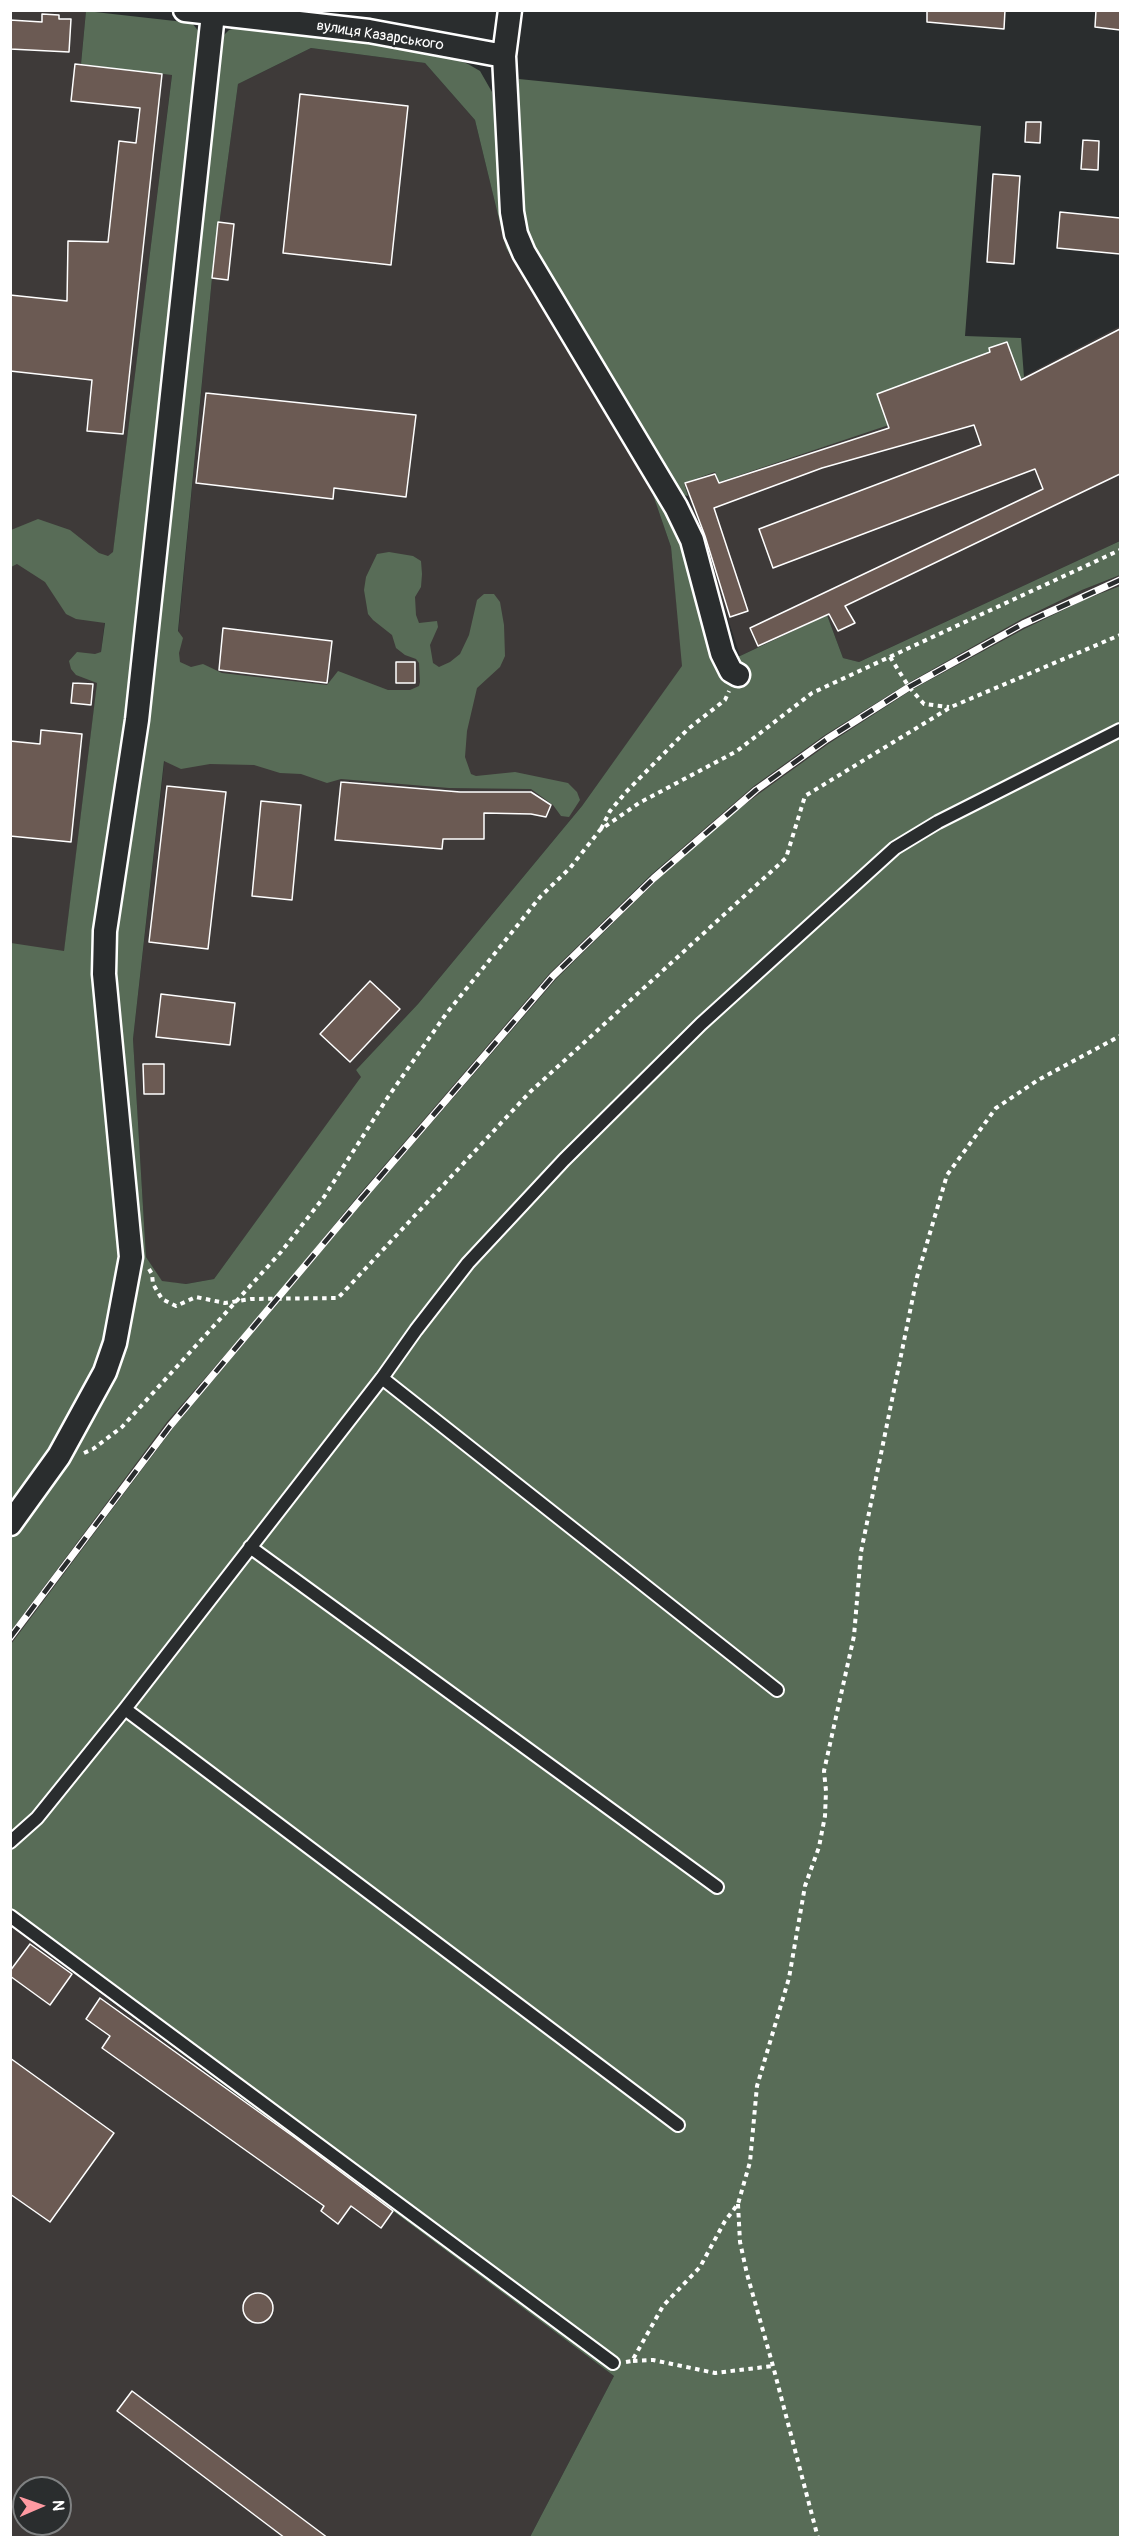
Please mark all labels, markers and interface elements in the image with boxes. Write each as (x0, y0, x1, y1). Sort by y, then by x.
street label: вулиця Казарського (315, 17, 445, 55)
north arrow (12, 2476, 72, 2536)
text: N (48, 2500, 68, 2511)

